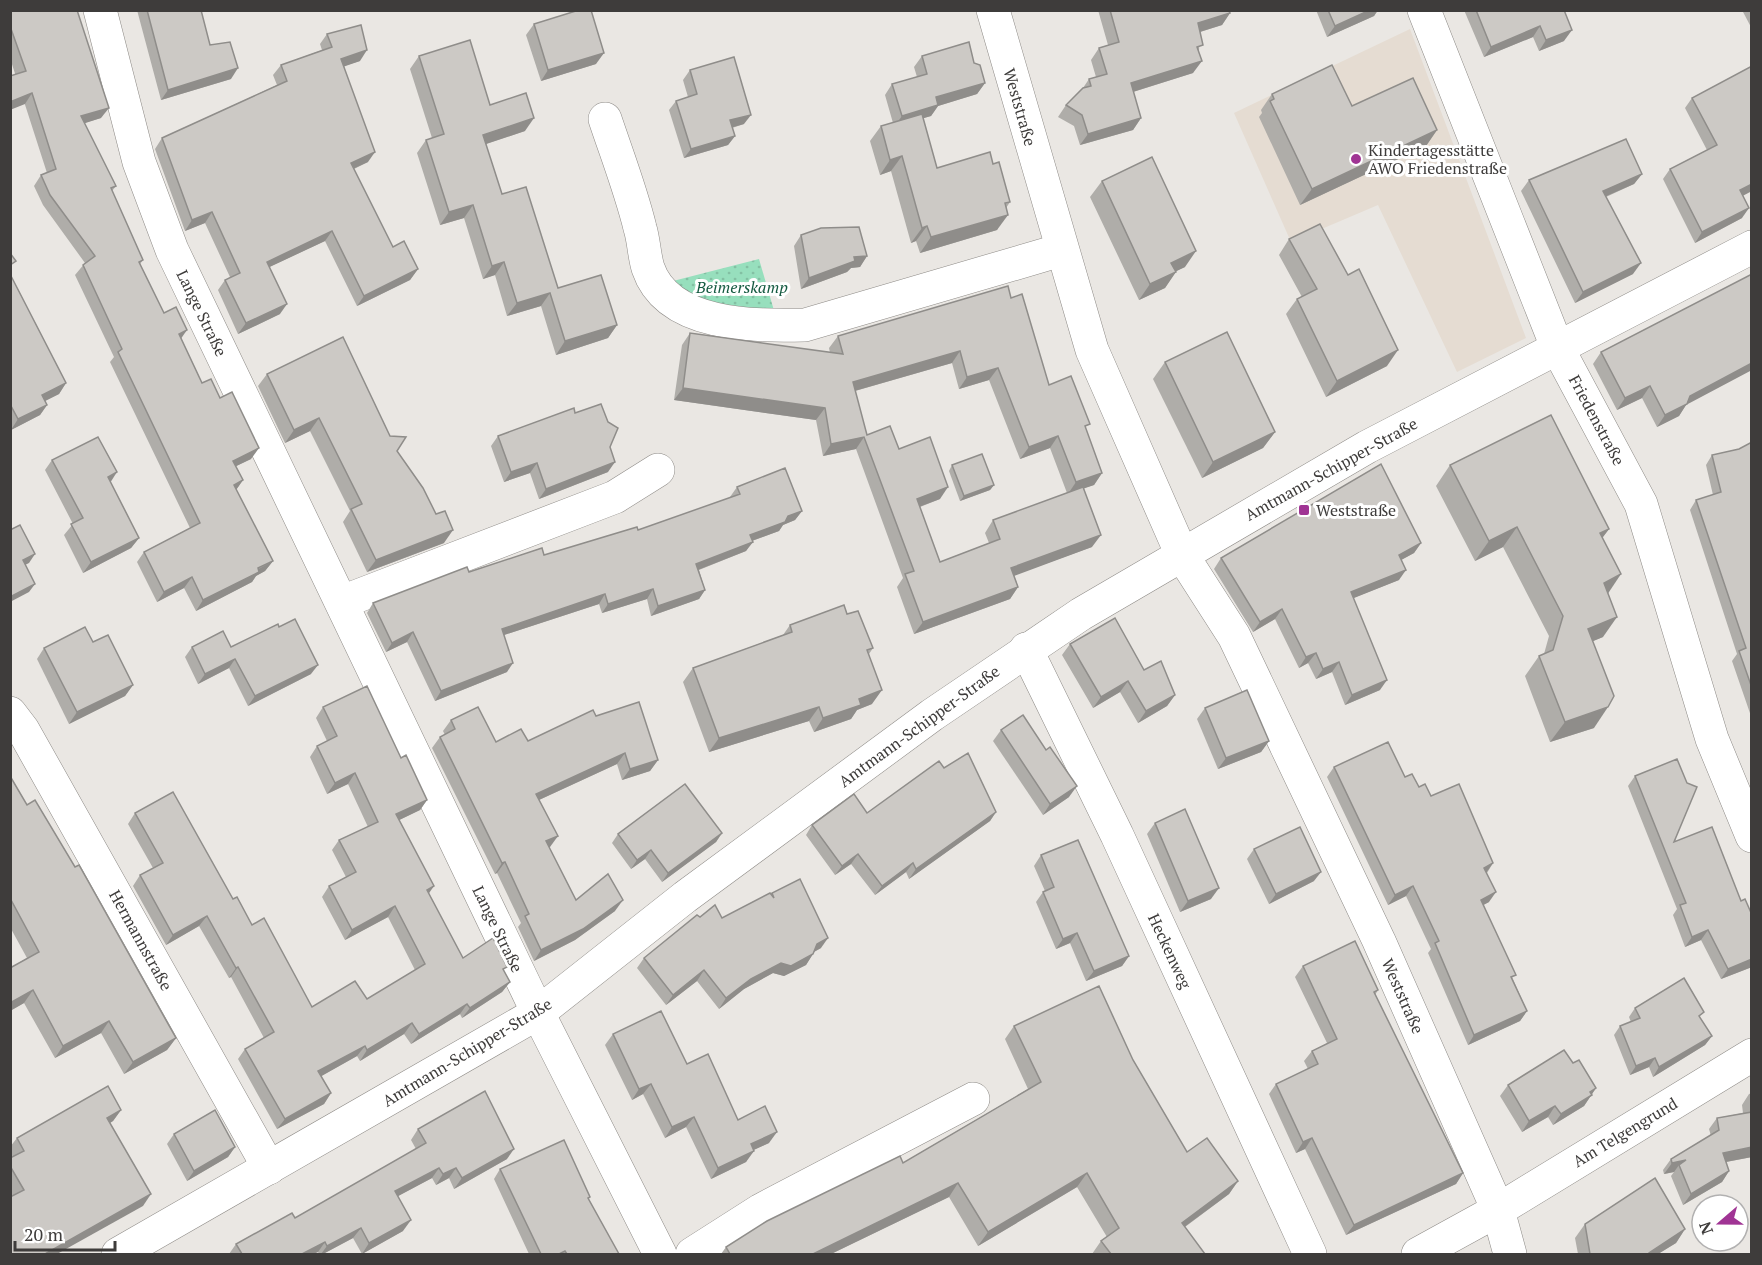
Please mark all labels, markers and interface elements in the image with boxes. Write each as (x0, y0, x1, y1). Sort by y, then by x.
street label: Weststraße (998, 65, 1042, 149)
place label: Kindertagesstätte AWO Friedenstraße (1368, 139, 1507, 179)
marker: Kindertagesstätte AWO Friedenstraße (1349, 152, 1363, 166)
street label: Lange Straße (172, 266, 232, 360)
park label: Beimerskamp (695, 276, 788, 298)
street label: Friedenstraße (1564, 371, 1630, 469)
street label: Amtmann-Schipper-Straße (1241, 412, 1421, 526)
place label: Weststraße (1316, 499, 1396, 521)
marker: Weststraße (1297, 503, 1311, 517)
street label: Amtmann-Schipper-Straße (834, 660, 1004, 792)
street label: Lange Straße (468, 882, 528, 976)
street label: Hermannstraße (104, 886, 178, 994)
street label: Heckenweg (1143, 910, 1197, 993)
street label: Weststraße (1377, 955, 1429, 1037)
street label: Amtmann-Schipper-Straße (378, 993, 556, 1111)
street label: Am Telgengrund (1569, 1092, 1682, 1172)
north arrow (1690, 1193, 1750, 1253)
scale bar (15, 1214, 116, 1252)
text: N (1693, 1219, 1718, 1238)
text: 20 m (24, 1222, 64, 1246)

